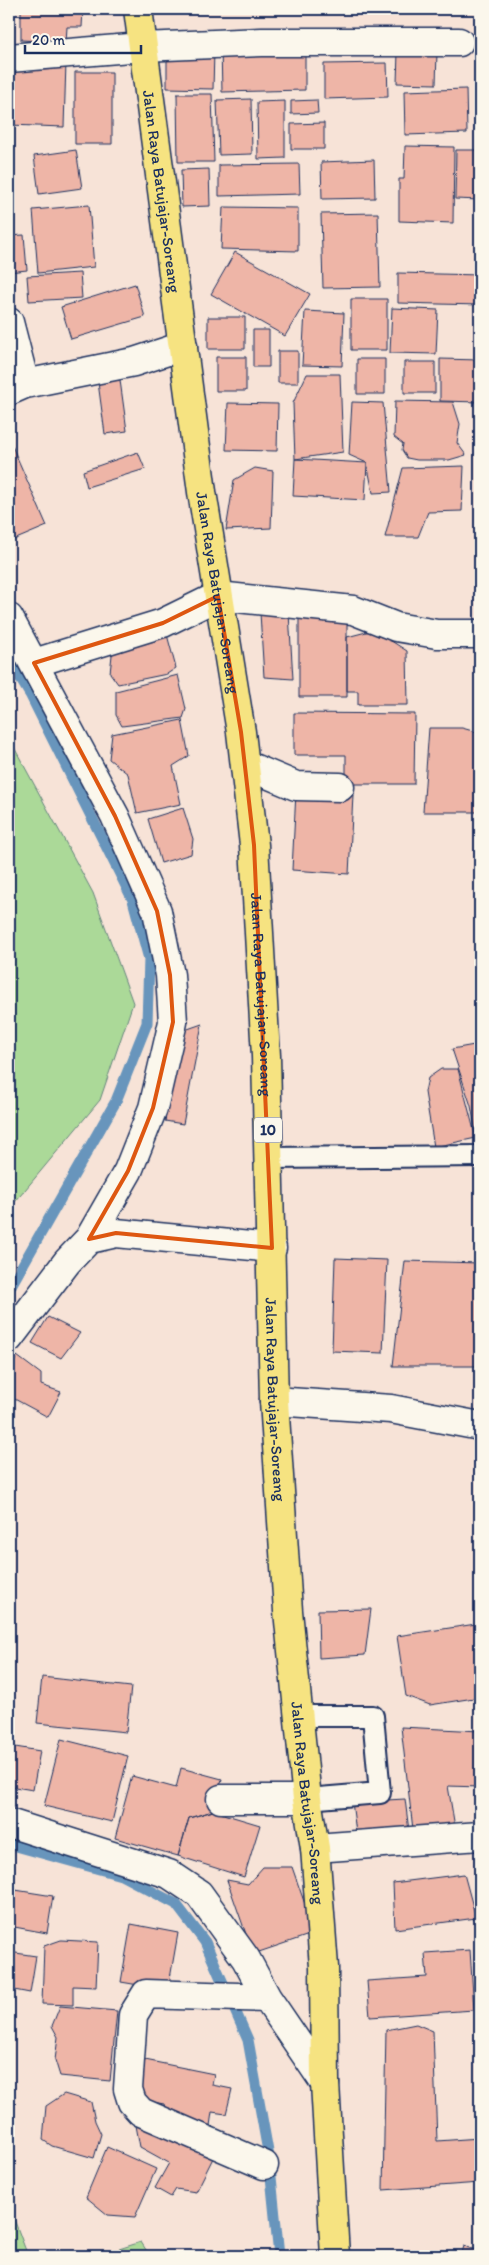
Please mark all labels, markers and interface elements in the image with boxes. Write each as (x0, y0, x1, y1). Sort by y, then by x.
scale bar (25, 22, 141, 54)
text: 20 m (32, 31, 66, 49)
street label: Jalan Raya Batujajar-Soreang (139, 89, 185, 295)
street label: Jalan Raya Batujajar-Soreang (192, 490, 244, 696)
street label: Jalan Raya Batujajar-Soreang (247, 892, 276, 1098)
road number: 10 (254, 1118, 282, 1142)
street label: Jalan Raya Batujajar-Soreang (262, 1297, 290, 1503)
street label: Jalan Raya Batujajar-Soreang (287, 1700, 328, 1906)

